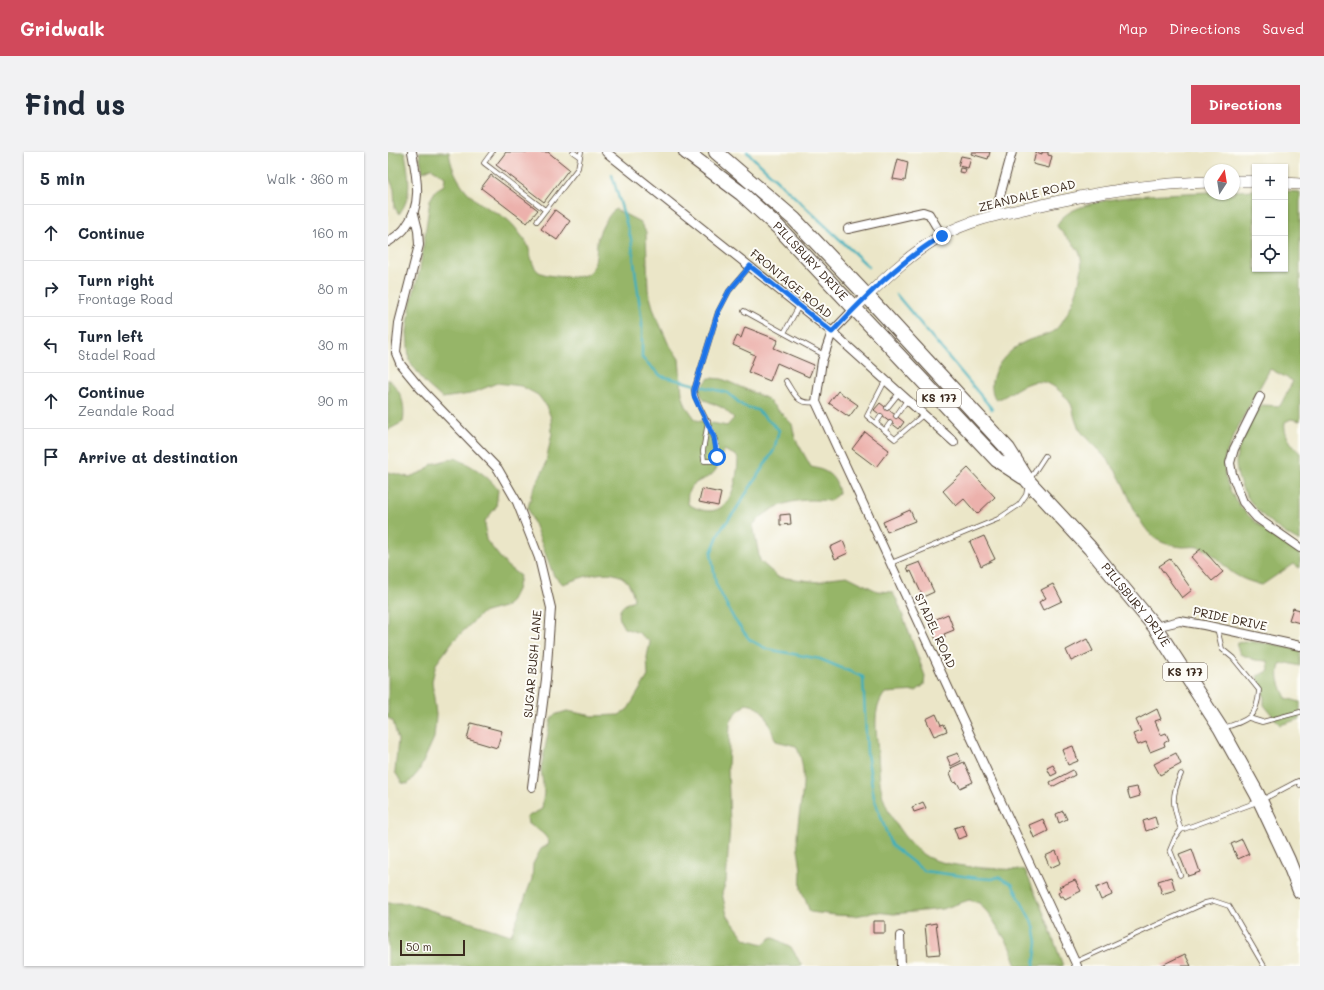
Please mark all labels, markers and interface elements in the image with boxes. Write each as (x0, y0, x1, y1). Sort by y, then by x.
text: Gridwalk (20, 16, 105, 41)
text: Map (1119, 19, 1147, 38)
text: Directions (1169, 19, 1240, 38)
text: Saved (1262, 19, 1304, 38)
button: Directions (1191, 85, 1300, 124)
text: Find us (24, 86, 125, 122)
north arrow (1204, 164, 1240, 200)
map controls (1252, 164, 1288, 272)
button: + (1252, 164, 1288, 200)
text: 5 min (40, 167, 85, 189)
text: Walk · 360 m (266, 170, 348, 187)
street label: ZEANDALE ROAD (977, 175, 1077, 215)
button: − (1252, 200, 1288, 236)
street label: PILLSBURY DRIVE (770, 218, 852, 304)
icon: ahead (40, 222, 62, 244)
text: Continue (78, 223, 145, 243)
text: 160 m (312, 224, 348, 241)
route end (933, 227, 951, 245)
button: locate (1252, 236, 1288, 272)
street label: FRONTAGE ROAD (747, 245, 836, 321)
text: Turn right (78, 270, 155, 290)
icon: right (40, 278, 62, 300)
text: 80 m (318, 280, 348, 297)
text: Frontage Road (78, 290, 173, 307)
text: Turn left (78, 326, 143, 346)
icon: left (40, 334, 62, 356)
text: 30 m (318, 336, 348, 353)
text: Stadel Road (78, 346, 155, 363)
text: Continue (78, 382, 145, 402)
road number: KS 177 (917, 389, 961, 407)
icon: ahead (40, 390, 62, 412)
text: 90 m (318, 392, 348, 409)
text: Zeandale Road (78, 402, 174, 419)
icon: arrive (40, 446, 62, 468)
text: Arrive at destination (78, 447, 238, 467)
route start (708, 448, 726, 466)
street label: PILLSBURY DRIVE (1098, 559, 1175, 649)
street label: STADEL ROAD (912, 591, 960, 671)
street label: PRIDE DRIVE (1192, 602, 1269, 634)
street label: SUGAR BUSH LANE (519, 609, 545, 719)
road number: KS 177 (1163, 663, 1207, 681)
scale bar (400, 938, 465, 957)
text: 50 m (406, 939, 432, 954)

